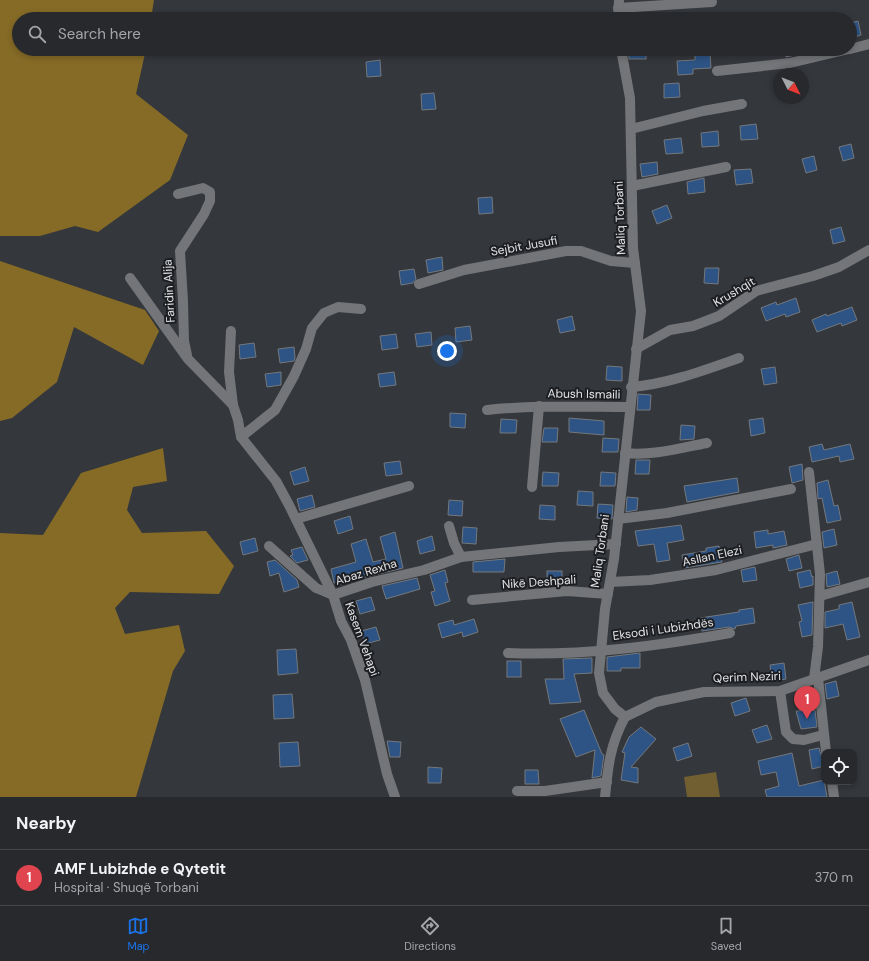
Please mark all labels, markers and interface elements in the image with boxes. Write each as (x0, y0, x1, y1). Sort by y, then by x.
search box (12, 12, 857, 56)
icon: search (26, 23, 48, 45)
text: Search here (58, 24, 141, 44)
north arrow (773, 68, 809, 104)
street label: Maliq Torbani (611, 181, 629, 255)
street label: Sejbit Jusufi (489, 232, 559, 260)
street label: Faridin Alija (159, 259, 179, 323)
street label: Krushqit (710, 273, 758, 311)
your location (437, 341, 457, 361)
street label: Abush Ismaili (547, 385, 621, 403)
street label: Maliq Torbani (587, 513, 613, 589)
street label: Asllan Elezi (681, 542, 743, 570)
street label: Abaz Rexha (333, 555, 399, 589)
street label: Nikë Deshpali (501, 571, 577, 593)
street label: Kasem Vehapi (341, 600, 383, 678)
street label: Eksodi i Lubizhdës (612, 614, 714, 644)
street label: Qerim Neziri (713, 668, 781, 686)
pin: 1 (794, 686, 820, 719)
map controls (821, 749, 857, 785)
button: locate (821, 749, 857, 785)
text: Nearby (16, 812, 76, 834)
text: AMF Lubizhde e Qytetit (54, 859, 226, 879)
text: 1 (27, 869, 31, 886)
text: 370 m (815, 869, 853, 886)
text: Hospital · Shuqë Torbani (54, 879, 199, 896)
tab: Map (127, 915, 150, 953)
tab: Directions (404, 915, 456, 953)
tab: Saved (711, 915, 742, 953)

